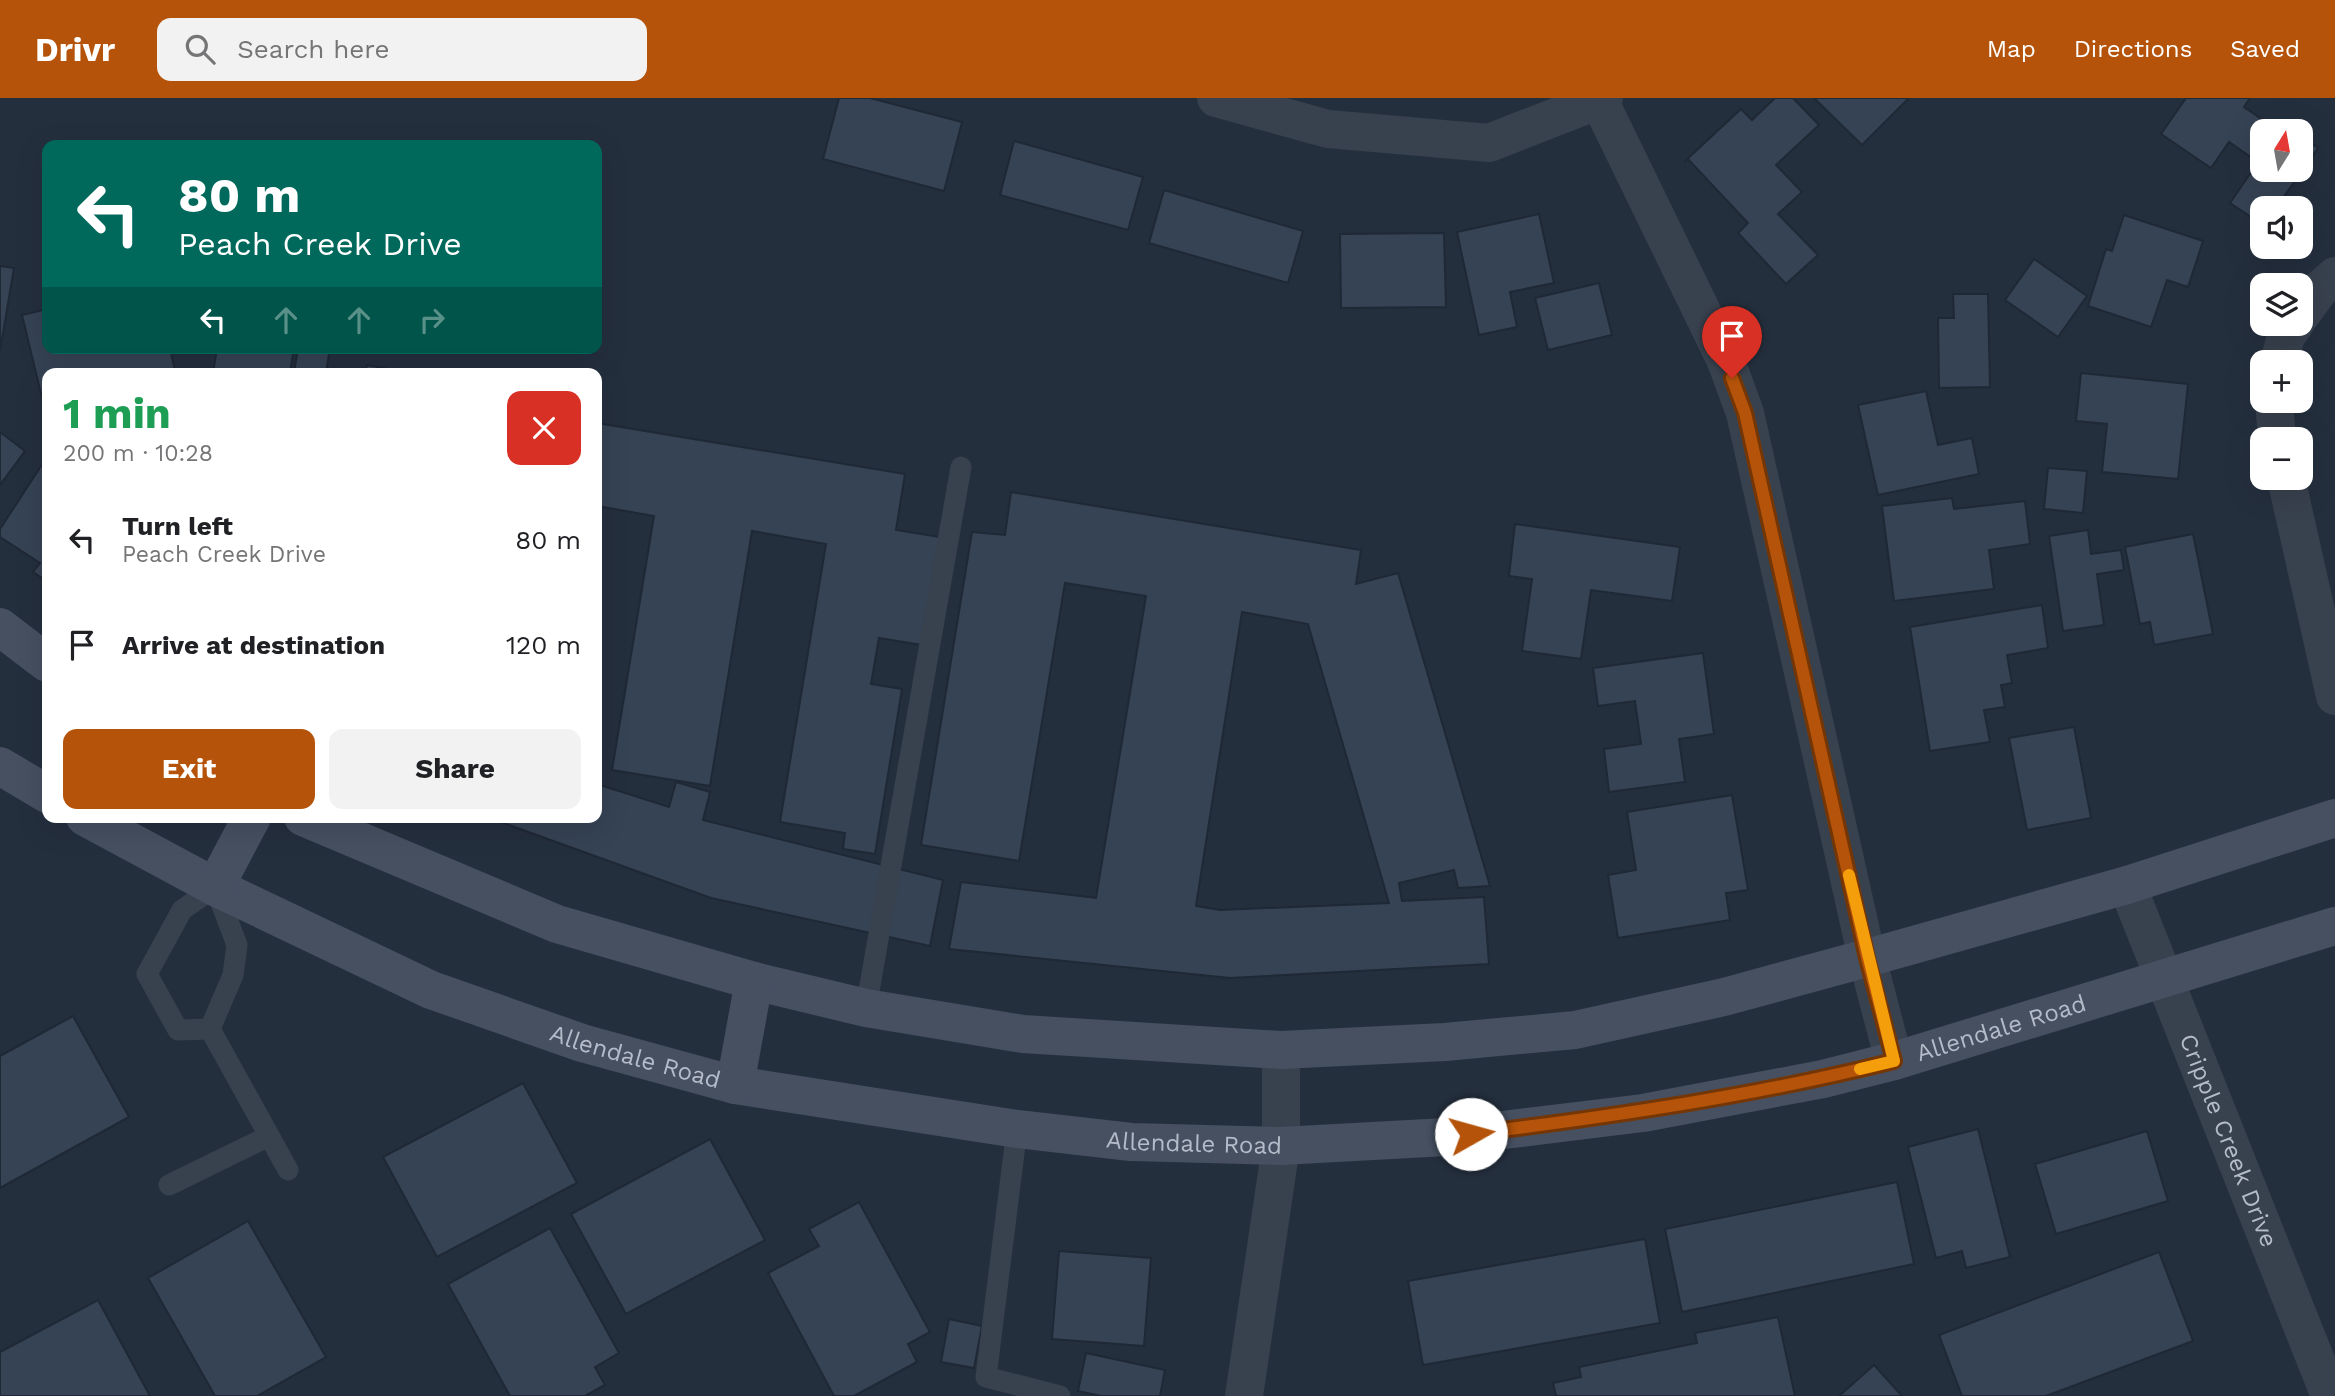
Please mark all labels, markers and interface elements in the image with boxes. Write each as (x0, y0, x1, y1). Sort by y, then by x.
search box (157, 18, 647, 81)
text: Drivr (35, 30, 115, 69)
icon: search (181, 30, 219, 68)
text: Search here (237, 34, 390, 64)
text: Map (1987, 35, 2036, 63)
text: Directions (2074, 35, 2192, 63)
text: Saved (2230, 35, 2300, 63)
north arrow (2250, 119, 2314, 182)
map controls (2250, 119, 2313, 490)
text: 80 m (178, 166, 300, 224)
icon: left (63, 168, 154, 259)
button: sound (2250, 196, 2313, 259)
text: Peach Creek Drive (178, 225, 462, 263)
button: layers (2250, 273, 2313, 336)
icon: left (194, 301, 232, 339)
icon: ahead (267, 301, 305, 339)
icon: ahead (340, 301, 378, 339)
icon: right (413, 301, 451, 339)
pin (1702, 306, 1762, 378)
icon: arrive (1713, 317, 1751, 355)
button: + (2250, 350, 2313, 413)
text: 1 min (63, 389, 171, 438)
button: close (507, 391, 581, 465)
button: − (2250, 427, 2313, 490)
text: 200 m · 10:28 (63, 440, 213, 467)
text: Turn left (122, 511, 233, 541)
icon: left (63, 521, 101, 559)
text: 80 m (515, 525, 581, 555)
text: Peach Creek Drive (122, 541, 326, 568)
icon: arrive (63, 626, 101, 664)
text: Arrive at destination (122, 630, 385, 660)
text: 120 m (506, 630, 581, 660)
button: Exit (63, 729, 315, 809)
button: Share (329, 729, 581, 809)
street label: Allendale Road (1913, 989, 2089, 1067)
street label: Allendale Road (546, 1019, 724, 1094)
street label: Cripple Creek Drive (2174, 1030, 2283, 1251)
position arrow (1434, 1097, 1508, 1171)
street label: Allendale Road (1105, 1125, 1283, 1160)

